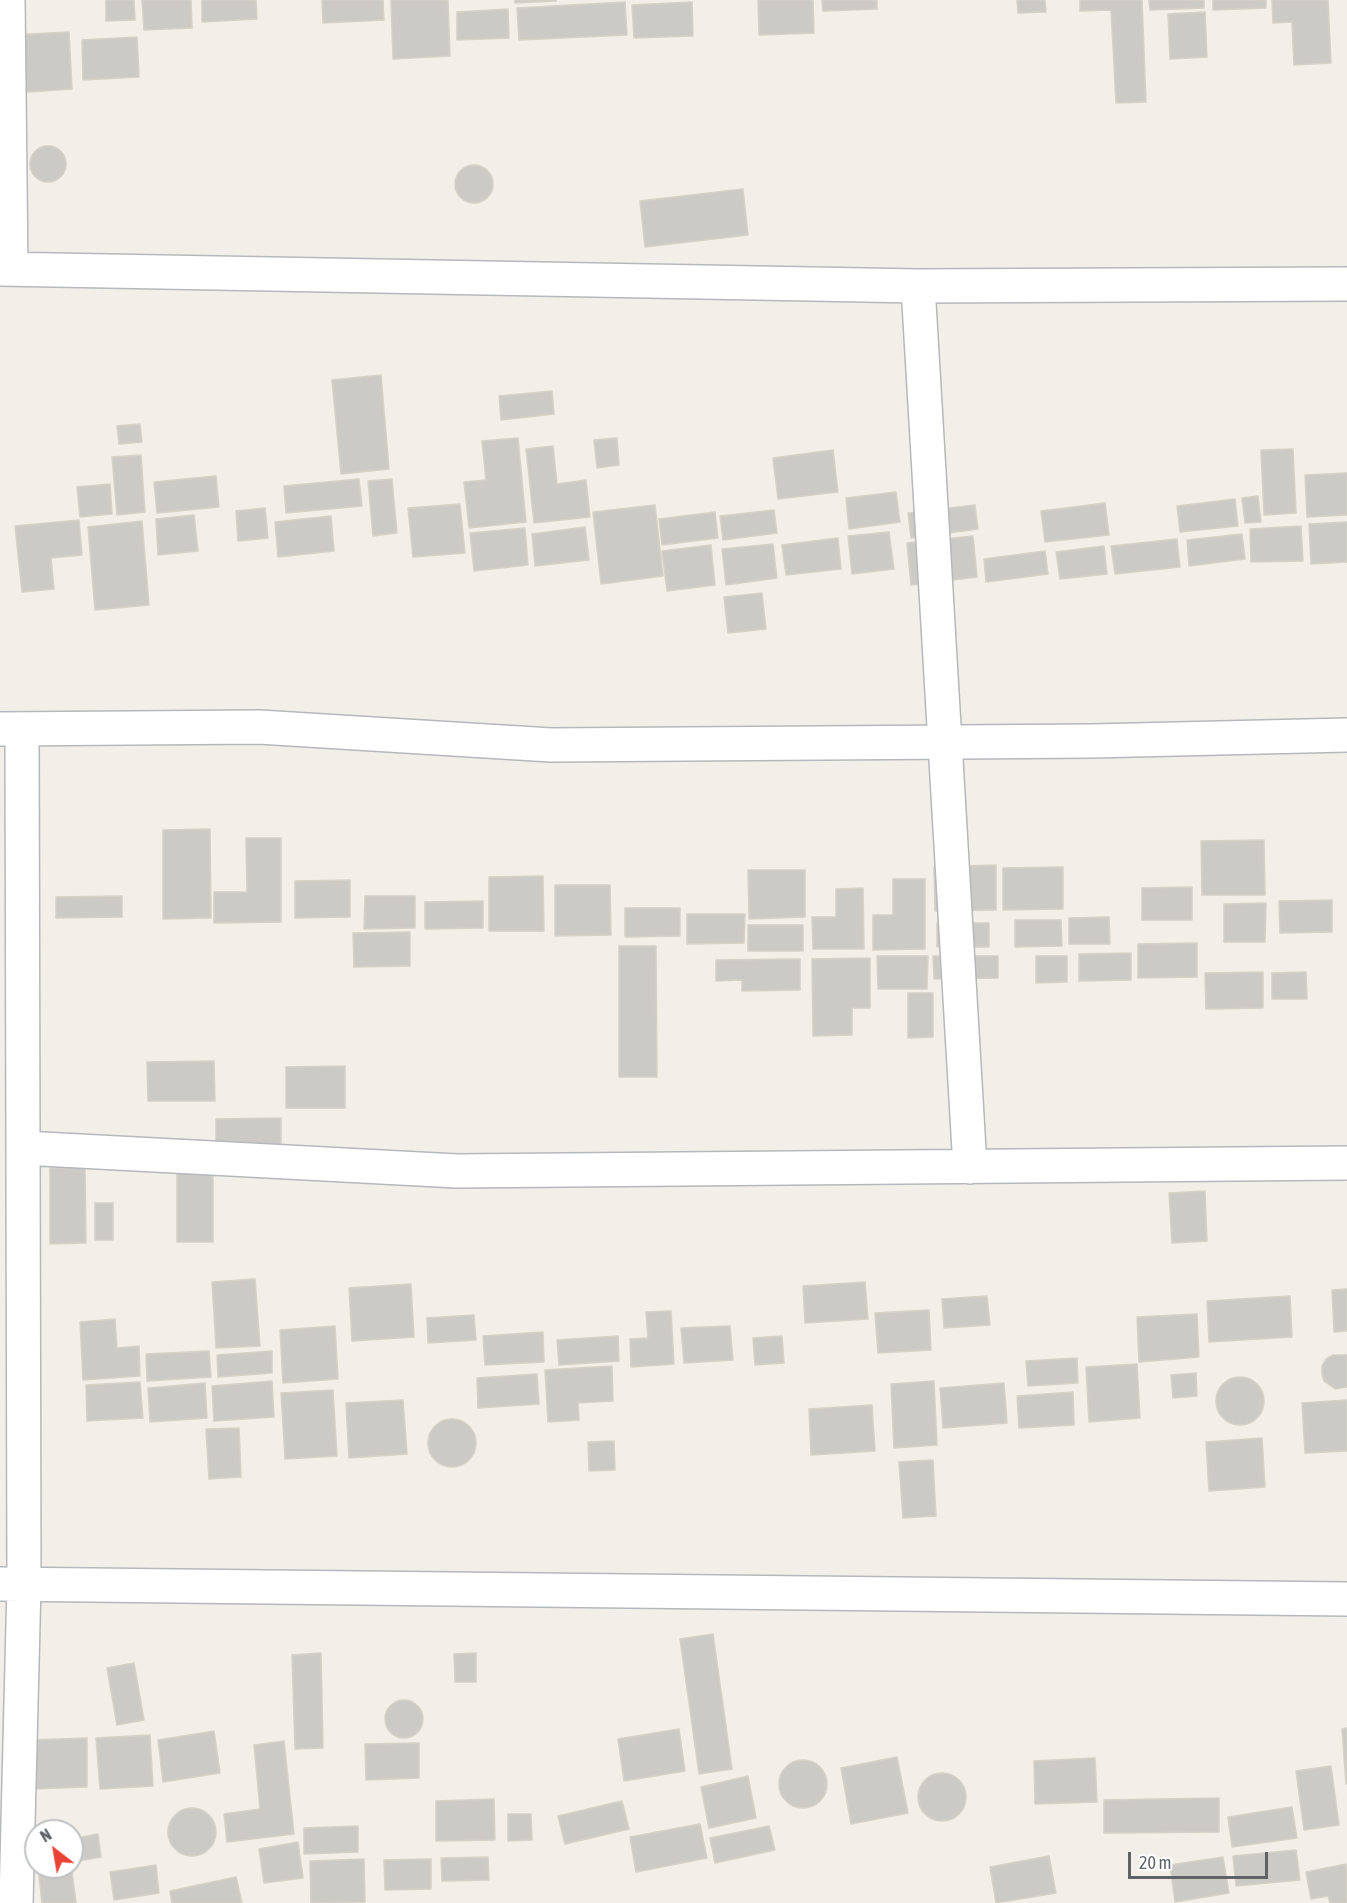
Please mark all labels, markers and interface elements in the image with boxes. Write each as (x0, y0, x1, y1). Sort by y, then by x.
north arrow (24, 1819, 84, 1879)
text: N (37, 1825, 54, 1845)
scale bar (1131, 1840, 1270, 1878)
text: 20 m (1139, 1852, 1171, 1873)

